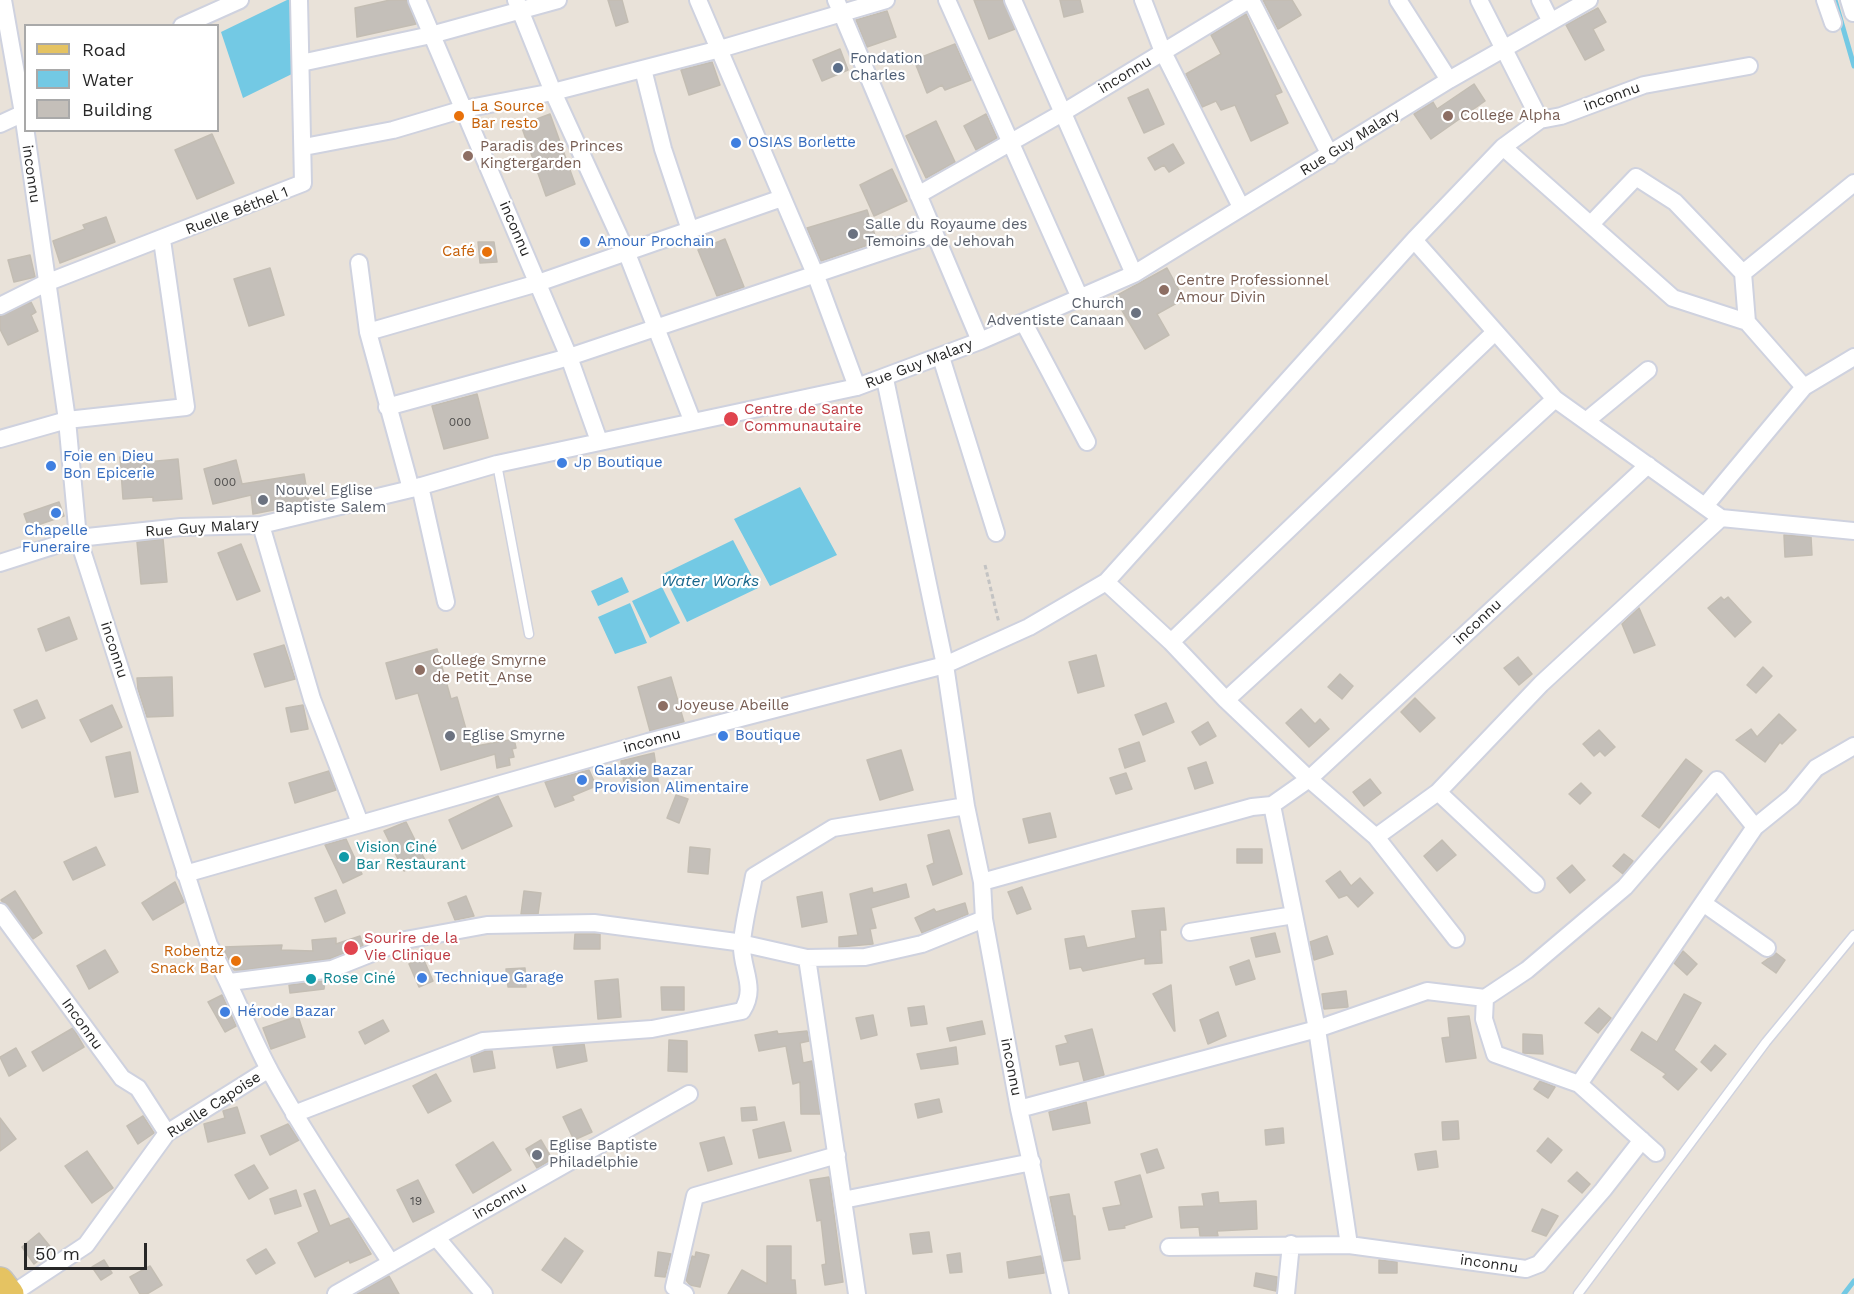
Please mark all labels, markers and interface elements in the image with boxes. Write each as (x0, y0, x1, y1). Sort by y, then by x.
legend (24, 24, 219, 132)
text: Road (82, 39, 126, 60)
place label: Fondation Charles (850, 50, 923, 85)
street label: inconnu (1095, 52, 1155, 98)
marker: Fondation Charles (831, 61, 845, 75)
text: Water (82, 69, 134, 90)
street label: inconnu (1581, 79, 1643, 115)
place label: La Source Bar resto (471, 98, 544, 133)
text: Building (82, 99, 152, 120)
street label: Rue Guy Malary (1297, 104, 1403, 180)
place label: College Alpha (1460, 107, 1561, 125)
marker: La Source Bar resto (452, 109, 466, 123)
marker: College Alpha (1441, 109, 1455, 123)
place label: OSIAS Borlette (748, 134, 856, 152)
marker: OSIAS Borlette (729, 136, 743, 150)
place label: Paradis des Princes Kingtergarden (480, 138, 623, 173)
street label: inconnu (18, 144, 44, 204)
marker: Paradis des Princes Kingtergarden (461, 149, 475, 163)
street label: Ruelle Béthel 1 (183, 183, 291, 239)
street label: inconnu (495, 199, 535, 259)
place label: Salle du Royaume des Temoins de Jehovah (865, 216, 1027, 251)
marker: Salle du Royaume des Temoins de Jehovah (846, 227, 860, 241)
place label: Amour Prochain (597, 233, 714, 251)
marker: Amour Prochain (578, 235, 592, 249)
place label: Café (442, 243, 475, 261)
marker: Café (480, 245, 494, 259)
place label: Centre Professionnel Amour Divin (1176, 272, 1329, 307)
marker: Centre Professionnel Amour Divin (1157, 283, 1171, 297)
place label: Church Adventiste Canaan (987, 295, 1124, 330)
marker: Church Adventiste Canaan (1129, 306, 1143, 320)
street label: Rue Guy Malary (863, 335, 975, 393)
place label: Centre de Sante Communautaire (744, 401, 863, 436)
marker: Centre de Sante Communautaire (722, 410, 740, 428)
house number: 000 (449, 415, 471, 429)
place label: Foie en Dieu Bon Epicerie (63, 448, 155, 483)
place label: Jp Boutique (574, 454, 663, 472)
marker: Jp Boutique (555, 456, 569, 470)
marker: Foie en Dieu Bon Epicerie (44, 459, 58, 473)
house number: 000 (214, 475, 236, 489)
place label: Nouvel Eglise Baptiste Salem (275, 482, 386, 517)
marker: Nouvel Eglise Baptiste Salem (256, 493, 270, 507)
marker: Chapelle Funeraire (49, 506, 63, 520)
street label: Rue Guy Malary (145, 515, 259, 541)
place label: Chapelle Funeraire (22, 522, 90, 557)
water label: Water Works (661, 571, 759, 591)
street label: inconnu (1450, 595, 1506, 649)
street label: inconnu (96, 619, 132, 681)
place label: College Smyrne de Petit_Anse (432, 652, 546, 687)
marker: College Smyrne de Petit_Anse (413, 663, 427, 677)
place label: Joyeuse Abeille (675, 697, 789, 715)
marker: Joyeuse Abeille (656, 699, 670, 713)
street label: inconnu (621, 725, 683, 757)
place label: Eglise Smyrne (462, 727, 565, 745)
place label: Boutique (735, 727, 801, 745)
marker: Eglise Smyrne (443, 729, 457, 743)
marker: Boutique (716, 729, 730, 743)
place label: Galaxie Bazar Provision Alimentaire (594, 762, 749, 797)
marker: Galaxie Bazar Provision Alimentaire (575, 773, 589, 787)
place label: Vision Ciné Bar Restaurant (356, 839, 466, 874)
marker: Vision Ciné Bar Restaurant (337, 850, 351, 864)
place label: Sourire de la Vie Clinique (364, 930, 458, 965)
marker: Sourire de la Vie Clinique (342, 939, 360, 957)
place label: Robentz Snack Bar (150, 943, 224, 978)
marker: Robentz Snack Bar (229, 954, 243, 968)
place label: Technique Garage (434, 969, 564, 987)
place label: Rose Ciné (323, 970, 396, 988)
marker: Technique Garage (415, 971, 429, 985)
marker: Rose Ciné (304, 972, 318, 986)
street label: Inconnu (57, 995, 107, 1053)
place label: Hérode Bazar (237, 1003, 336, 1021)
marker: Hérode Bazar (218, 1005, 232, 1019)
street label: inconnu (997, 1037, 1025, 1097)
street label: Ruelle Capoise (164, 1068, 264, 1142)
place label: Eglise Baptiste Philadelphie (549, 1137, 657, 1172)
marker: Eglise Baptiste Philadelphie (530, 1148, 544, 1162)
street label: inconnu (470, 1179, 530, 1223)
house number: 19 (410, 1194, 422, 1208)
scale bar (27, 1231, 150, 1269)
text: 50 m (35, 1243, 80, 1264)
street label: inconnu (1459, 1251, 1519, 1277)

